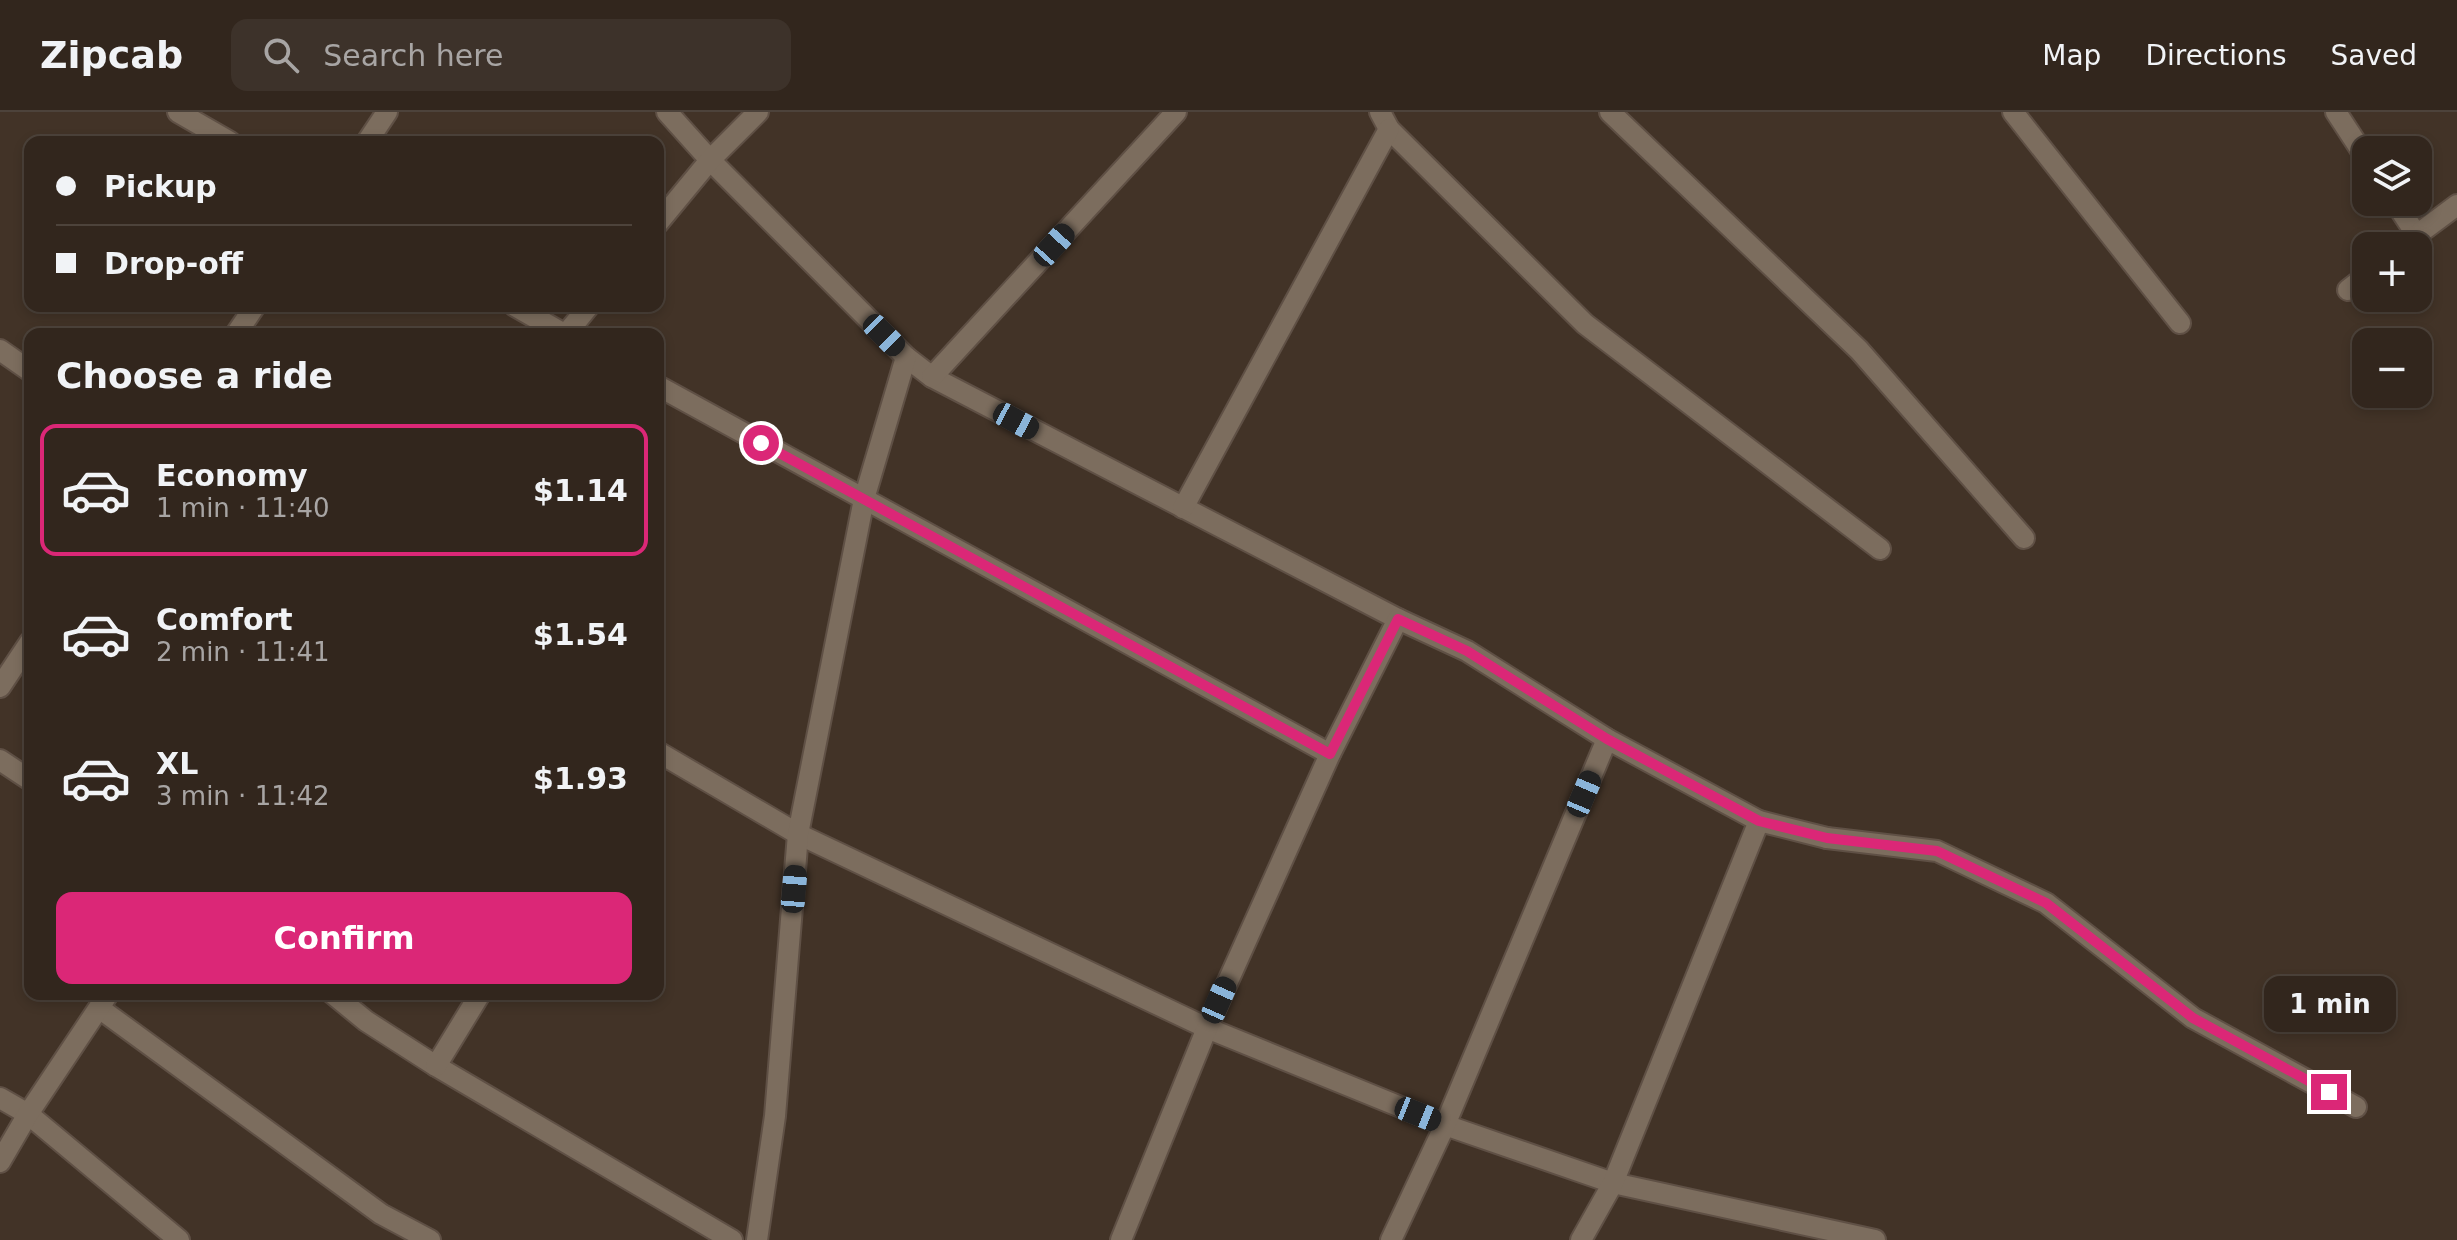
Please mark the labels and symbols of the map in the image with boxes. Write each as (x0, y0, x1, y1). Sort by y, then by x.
car (1029, 219, 1079, 271)
car (859, 310, 909, 360)
car (989, 399, 1043, 443)
route start (743, 425, 779, 461)
car (1564, 767, 1604, 821)
car (780, 864, 808, 914)
car (1198, 973, 1240, 1027)
callout: 1 min (2263, 976, 2395, 1032)
route end (2311, 1074, 2347, 1110)
car (1391, 1094, 1445, 1134)

